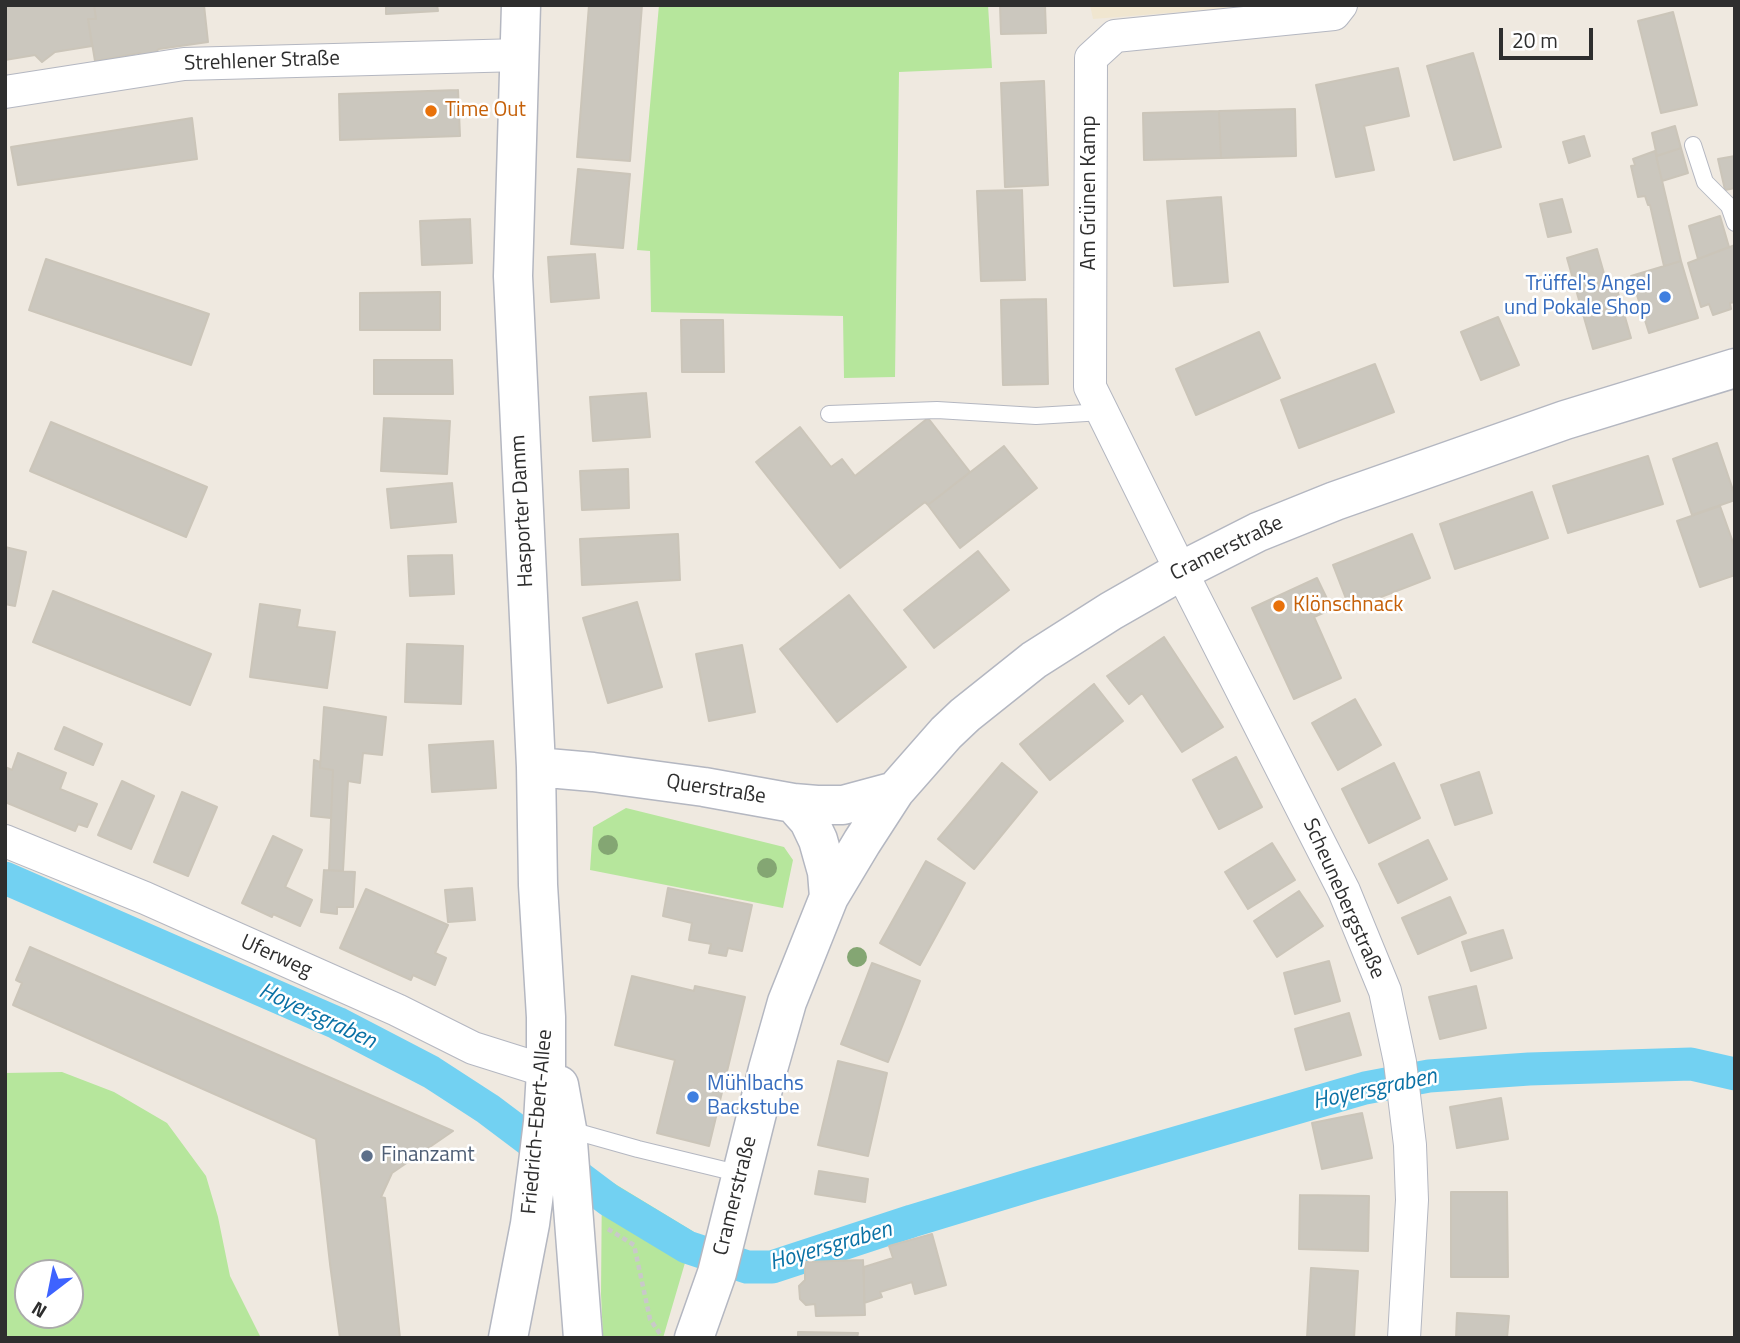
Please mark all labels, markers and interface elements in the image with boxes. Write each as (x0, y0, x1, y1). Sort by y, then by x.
scale bar (1502, 14, 1596, 58)
text: 20 m (1512, 24, 1558, 56)
street label: Strehlener Straße (184, 47, 340, 77)
place label: Time Out (445, 98, 526, 124)
marker: Time Out (423, 103, 439, 119)
street label: Am Grünen Kamp (1077, 116, 1103, 270)
place label: Trüffel's Angel und Pokale Shop (1504, 272, 1651, 322)
marker: Trüffel's Angel und Pokale Shop (1657, 289, 1673, 305)
street label: Hasporter Damm (506, 434, 540, 588)
street label: Cramerstraße (1167, 511, 1287, 587)
place label: Klönschnack (1293, 593, 1403, 619)
marker: Klönschnack (1271, 598, 1287, 614)
street label: Querstraße (664, 770, 768, 810)
street label: Scheunebergstraße (1296, 815, 1390, 983)
street label: Uferweg (236, 930, 316, 984)
water label: Hoyersgraben (254, 978, 380, 1056)
street label: Friedrich-Ebert-Allee (517, 1028, 559, 1216)
water label: Hoyersgraben (1311, 1063, 1439, 1117)
place label: Mühlbachs Backstube (707, 1072, 804, 1122)
marker: Mühlbachs Backstube (685, 1089, 701, 1105)
street label: Cramerstraße (709, 1134, 763, 1258)
place label: Finanzamt (381, 1143, 475, 1169)
marker: Finanzamt (359, 1148, 375, 1164)
water label: Hoyersgraben (767, 1216, 895, 1278)
north arrow (14, 1259, 84, 1329)
text: N (25, 1295, 52, 1326)

